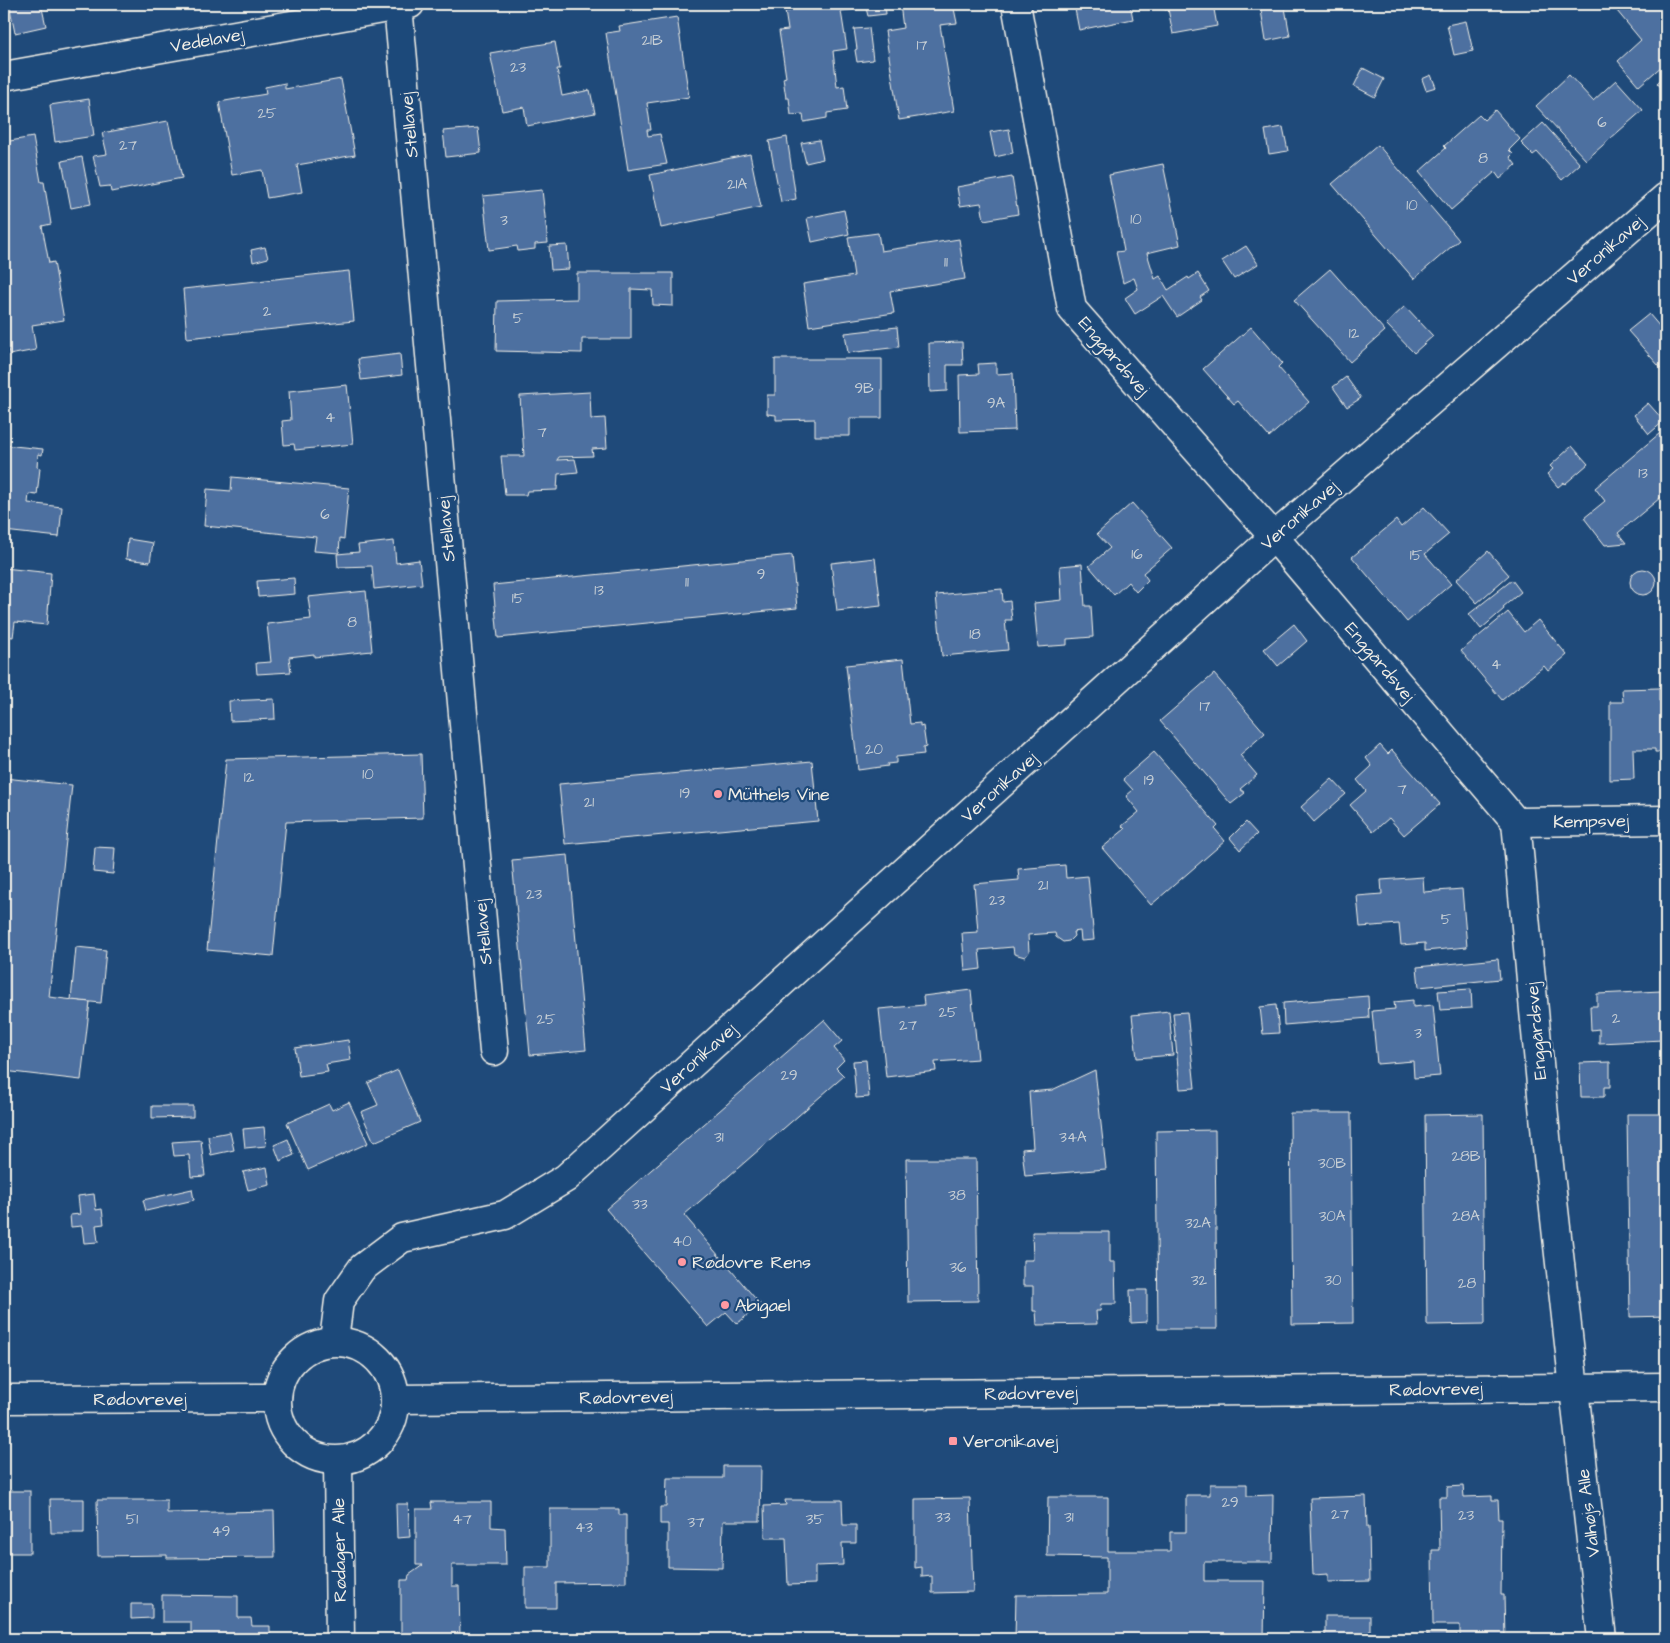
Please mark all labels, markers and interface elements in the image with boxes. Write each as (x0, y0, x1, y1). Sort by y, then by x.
street label: Vedelavej (168, 22, 247, 59)
house number: 21B (641, 30, 663, 51)
house number: 17 (916, 35, 928, 56)
house number: 23 (510, 57, 526, 78)
street label: Stellavej (394, 90, 425, 159)
house number: 25 (257, 103, 277, 124)
house number: 6 (1597, 112, 1607, 133)
house number: 27 (119, 135, 137, 156)
house number: 8 (1478, 148, 1488, 169)
house number: 21A (727, 174, 747, 195)
house number: 10 (1406, 195, 1418, 216)
house number: 10 (1130, 209, 1142, 230)
street label: Veronikavej (1561, 209, 1650, 291)
house number: 3 (500, 210, 508, 231)
house number: 11 (944, 252, 948, 273)
house number: 2 (263, 301, 272, 322)
house number: 5 (513, 308, 524, 329)
street label: Enggårdsvej (1071, 311, 1156, 403)
house number: 12 (1349, 323, 1360, 344)
house number: 9B (854, 378, 874, 399)
house number: 9A (987, 393, 1005, 414)
house number: 4 (325, 407, 335, 428)
house number: 7 (537, 422, 547, 443)
house number: 13 (1638, 463, 1648, 484)
street label: Veronikavej (1255, 474, 1344, 556)
street label: Stellavej (431, 494, 462, 563)
house number: 6 (320, 504, 330, 525)
house number: 16 (1131, 544, 1143, 565)
house number: 15 (1410, 545, 1423, 566)
house number: 9 (757, 564, 765, 585)
house number: 11 (685, 572, 689, 593)
house number: 13 (594, 580, 604, 601)
house number: 15 (512, 588, 525, 609)
house number: 8 (347, 612, 357, 633)
street label: Enggårdsvej (1338, 617, 1421, 709)
house number: 18 (969, 624, 981, 645)
house number: 4 (1491, 654, 1501, 675)
house number: 17 (1199, 696, 1211, 717)
house number: 20 (865, 739, 884, 760)
street label: Veronikavej (956, 746, 1044, 829)
house number: 10 (362, 764, 374, 785)
house number: 12 (244, 767, 255, 788)
house number: 19 (1144, 770, 1154, 791)
house number: 7 (1397, 779, 1407, 800)
place label: Müthels Vine (728, 782, 830, 807)
house number: 19 (680, 783, 690, 804)
marker: Müthels Vine (712, 788, 724, 800)
house number: 21 (584, 792, 594, 813)
street label: Kempsvej (1553, 808, 1630, 835)
house number: 21 (1038, 875, 1048, 896)
house number: 23 (526, 884, 542, 905)
house number: 23 (989, 890, 1005, 911)
street label: Stellavej (468, 897, 499, 966)
house number: 5 (1441, 909, 1452, 930)
street label: Enggårdsvej (1520, 980, 1554, 1081)
house number: 25 (938, 1002, 958, 1023)
house number: 2 (1612, 1008, 1621, 1029)
house number: 25 (536, 1009, 556, 1030)
house number: 27 (899, 1015, 917, 1036)
street label: Veronikavej (655, 1017, 743, 1100)
house number: 3 (1414, 1023, 1422, 1044)
house number: 29 (780, 1065, 798, 1086)
house number: 31 (714, 1127, 724, 1148)
house number: 34A (1059, 1127, 1087, 1148)
house number: 28B (1452, 1146, 1481, 1167)
house number: 30B (1318, 1153, 1346, 1174)
house number: 38 (948, 1185, 966, 1206)
house number: 33 (632, 1194, 648, 1215)
house number: 30A (1319, 1206, 1346, 1227)
house number: 28A (1452, 1206, 1480, 1227)
house number: 32A (1185, 1213, 1211, 1234)
house number: 40 (672, 1231, 692, 1252)
place label: Rødovre Rens (692, 1250, 811, 1275)
marker: Rødovre Rens (676, 1256, 688, 1268)
house number: 36 (949, 1257, 967, 1278)
house number: 32 (1191, 1270, 1208, 1291)
house number: 30 (1324, 1270, 1342, 1291)
house number: 28 (1458, 1273, 1476, 1294)
place label: Abigael (735, 1293, 791, 1319)
marker: Abigael (719, 1299, 731, 1311)
street label: Rødovrevej (1389, 1376, 1484, 1403)
street label: Rødovrevej (984, 1380, 1079, 1407)
street label: Rødovrevej (579, 1384, 674, 1411)
street label: Rødovrevej (93, 1387, 188, 1412)
place label: Veronikavej (963, 1429, 1059, 1454)
marker: Veronikavej (947, 1435, 959, 1447)
street label: Valhøjs Alle (1571, 1467, 1606, 1558)
house number: 29 (1221, 1492, 1239, 1513)
street label: Rødager Alle (326, 1497, 354, 1602)
house number: 27 (1331, 1504, 1349, 1525)
house number: 23 (1458, 1505, 1474, 1526)
house number: 33 (935, 1507, 951, 1528)
house number: 31 (1064, 1507, 1074, 1528)
house number: 51 (126, 1509, 138, 1530)
house number: 47 (452, 1509, 472, 1530)
house number: 35 (806, 1509, 824, 1530)
house number: 37 (688, 1512, 704, 1533)
house number: 43 (575, 1517, 593, 1538)
house number: 49 (212, 1521, 230, 1542)

